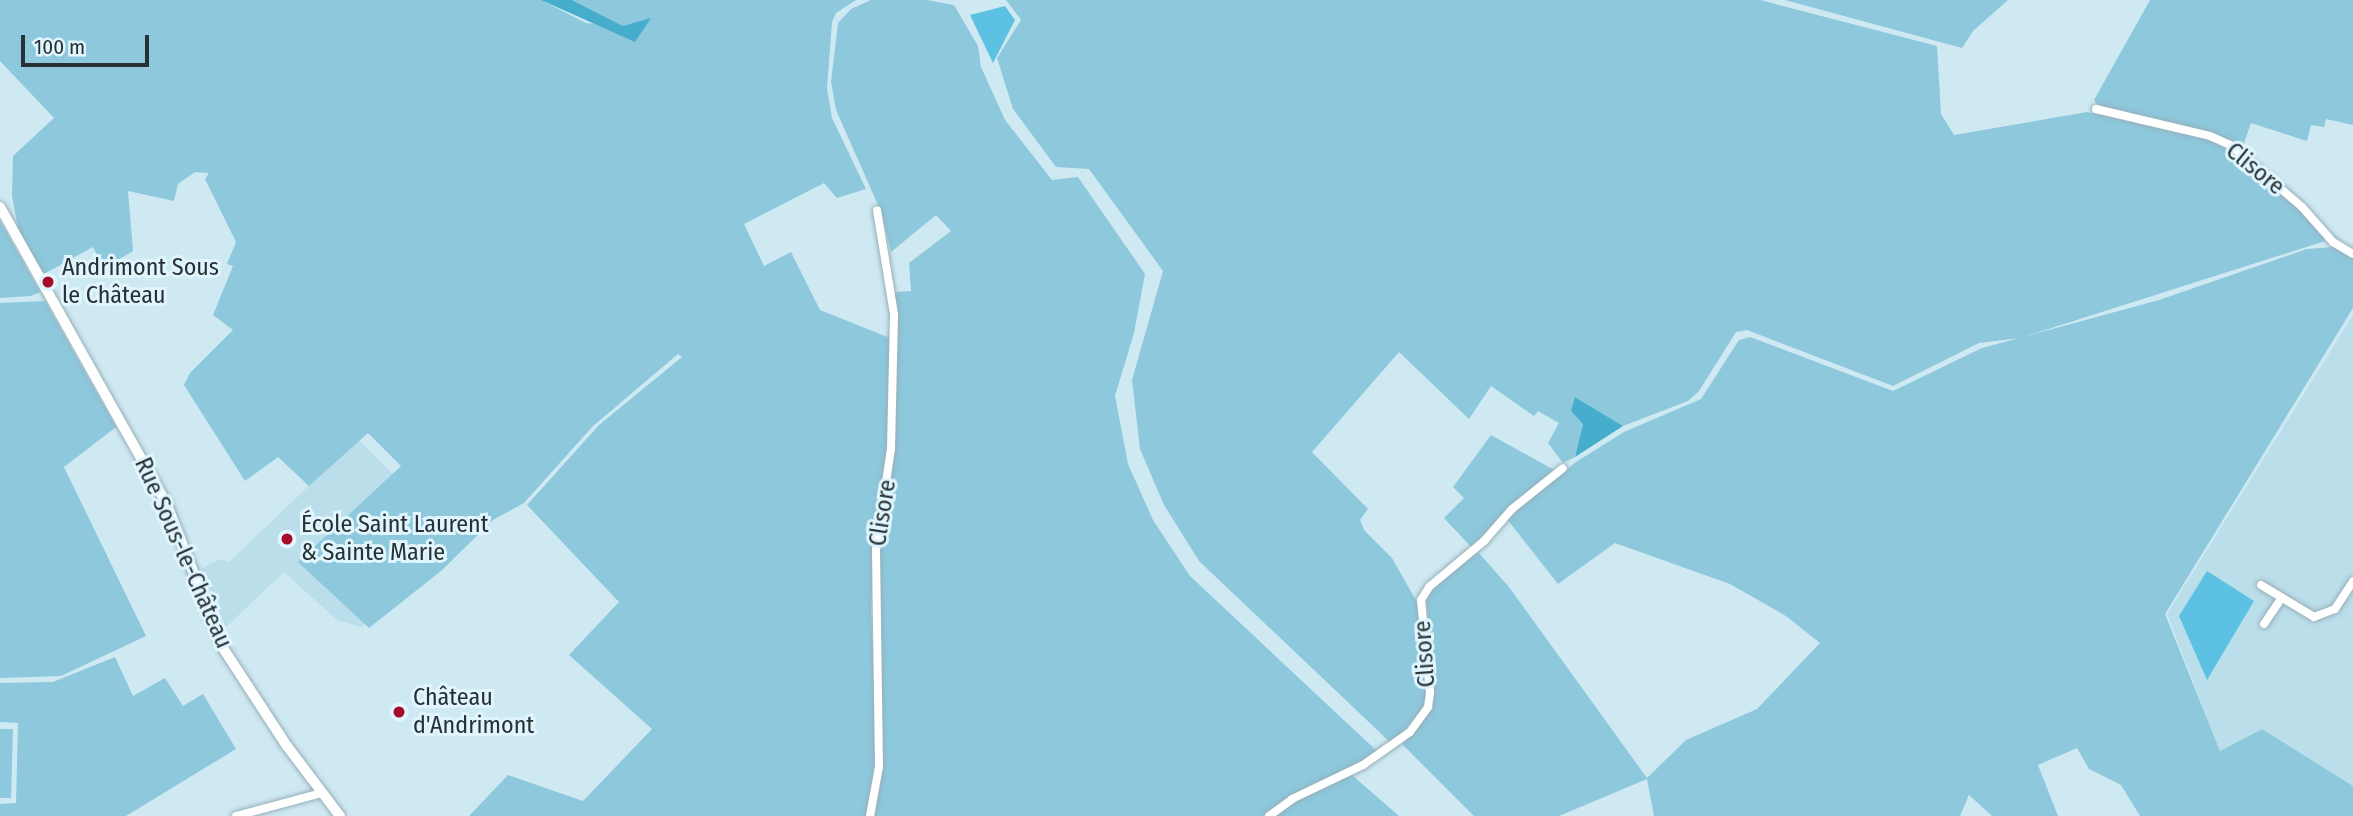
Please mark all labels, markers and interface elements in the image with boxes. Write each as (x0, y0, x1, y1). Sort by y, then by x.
scale bar (24, 21, 152, 65)
text: 100 m (34, 34, 85, 60)
street label: Clisore (2220, 137, 2290, 201)
place label: Andrimont Sous le Château (62, 254, 219, 310)
marker: Andrimont Sous le Château (40, 274, 56, 290)
street label: Rue Sous-le-Château (128, 453, 238, 653)
street label: Clisore (864, 478, 902, 548)
place label: École Saint Laurent & Sainte Marie (301, 511, 489, 567)
marker: École Saint Laurent & Sainte Marie (279, 531, 295, 547)
street label: Clisore (1408, 620, 1442, 688)
place label: Château d'Andrimont (413, 684, 534, 740)
marker: Château d'Andrimont (391, 704, 407, 720)

